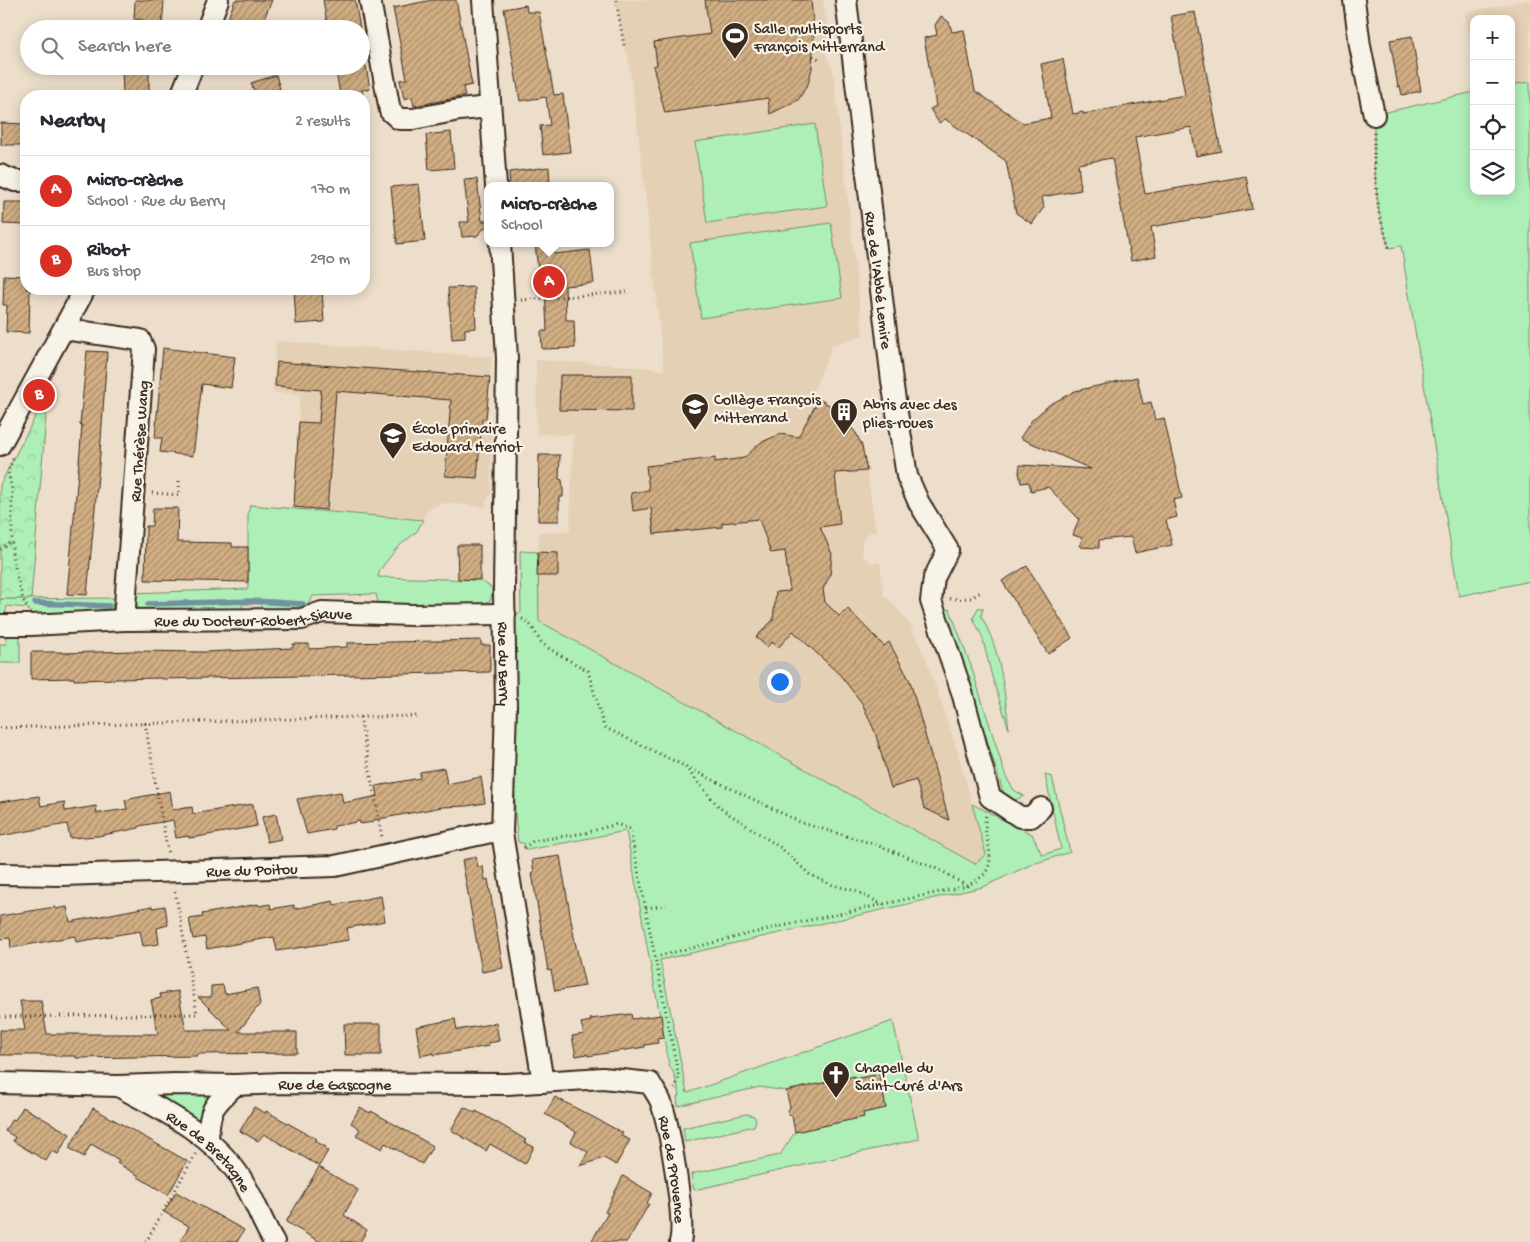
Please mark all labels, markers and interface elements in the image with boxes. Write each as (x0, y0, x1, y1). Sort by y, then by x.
map controls (1470, 15, 1515, 195)
button: + (1470, 15, 1515, 60)
search box (20, 20, 370, 75)
sports icon: Salle multisports François Mitterrand (720, 21, 750, 60)
place label: Salle multisports François Mitterrand (753, 21, 886, 58)
icon: search (38, 34, 66, 62)
text: Search here (78, 36, 172, 59)
button: − (1470, 60, 1515, 105)
button: locate (1470, 105, 1515, 150)
text: Nearby (40, 110, 105, 135)
text: 2 results (295, 113, 350, 132)
button: layers (1470, 150, 1515, 195)
text: Micro-crèche (87, 170, 183, 193)
text: A (51, 181, 61, 200)
text: 170 m (311, 181, 350, 200)
popup (484, 182, 614, 247)
text: School · Rue du Berry (87, 193, 225, 212)
text: Micro-crèche (501, 194, 597, 217)
street label: Rue de l'Abbé Lemire (859, 211, 894, 351)
text: School (501, 217, 543, 236)
text: Ribot (87, 240, 129, 263)
text: B (52, 251, 60, 270)
text: 290 m (310, 251, 350, 270)
text: Bus stop (87, 263, 141, 282)
pin: A (533, 263, 565, 301)
pin: B (23, 376, 55, 414)
street label: Rue Thérèse Wang (128, 380, 155, 503)
school or university icon: Collège François Mitterrand (680, 392, 710, 431)
place label: Collège François Mitterrand (714, 392, 822, 429)
building icon: Abris avec des plies-roues (829, 397, 859, 436)
place label: Abris avec des plies-roues (862, 397, 958, 434)
school or university icon: École primaire Edouard Herriot (378, 421, 408, 460)
place label: École primaire Edouard Herriot (412, 421, 523, 458)
street label: Rue du Docteur-Robert-Siauve (154, 606, 353, 633)
street label: Rue du Berry (492, 621, 512, 706)
your location (767, 669, 793, 695)
street label: Rue du Poitou (206, 861, 299, 883)
church icon: Chapelle du Saint-Curé d'Ars (821, 1060, 851, 1099)
place label: Chapelle du Saint-Curé d'Ars (855, 1060, 963, 1097)
street label: Rue de Gascogne (278, 1077, 392, 1096)
street label: Rue de Bretagne (162, 1108, 254, 1197)
street label: Rue de Provence (652, 1114, 687, 1225)

